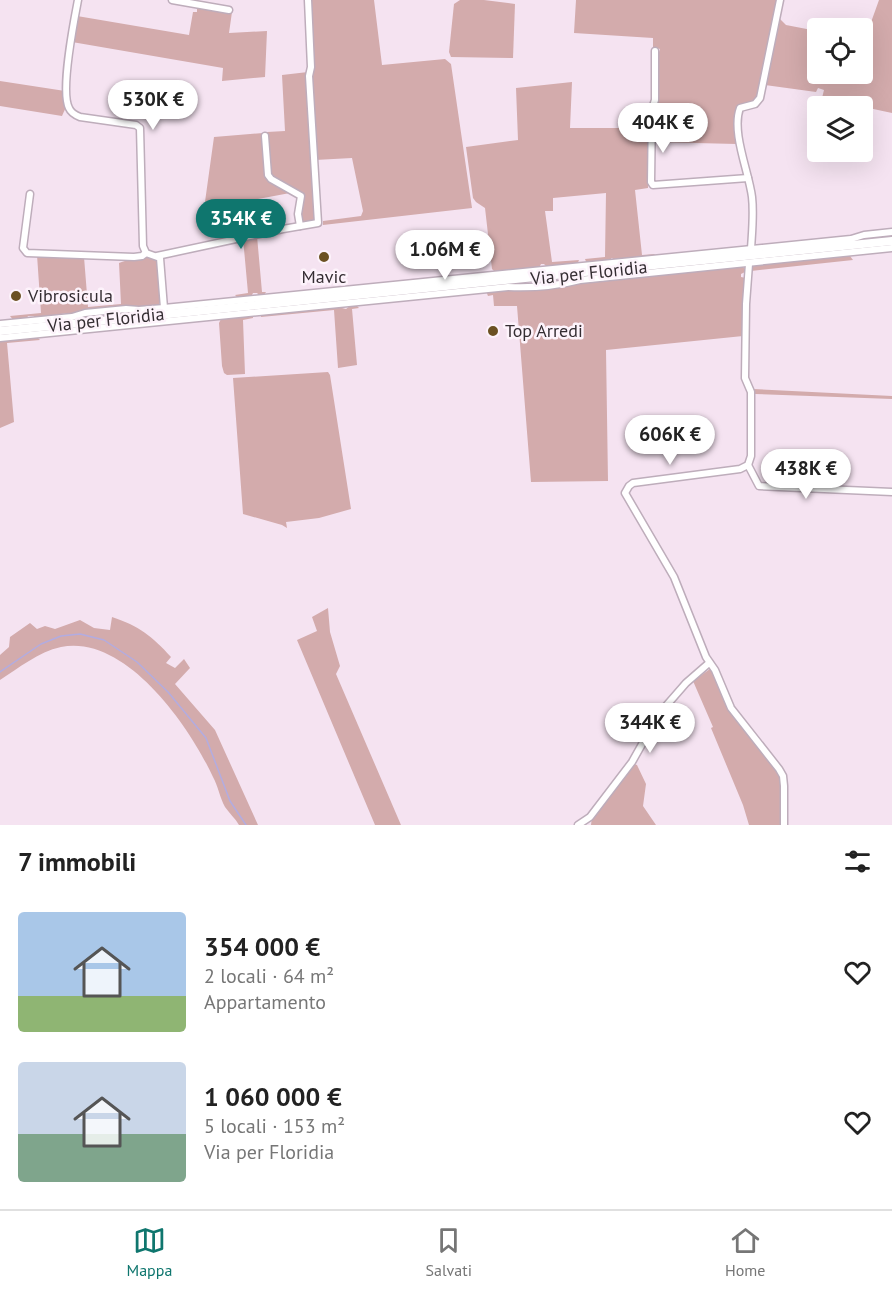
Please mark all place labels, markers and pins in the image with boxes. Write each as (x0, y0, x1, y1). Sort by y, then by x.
pin: 530K € (104, 80, 202, 131)
pin: 404K € (614, 103, 712, 154)
pin: 354K € (192, 199, 290, 250)
pin: 1.06M € (390, 230, 500, 281)
marker: Mavic (317, 250, 331, 264)
place label: Mavic (302, 265, 346, 288)
place label: Vibrosicula (27, 284, 113, 307)
marker: Vibrosicula (9, 289, 23, 303)
place label: Top Arredi (505, 319, 583, 342)
marker: Top Arredi (486, 324, 500, 338)
pin: 606K € (621, 415, 719, 466)
pin: 438K € (757, 449, 855, 500)
pin: 344K € (601, 703, 699, 754)

